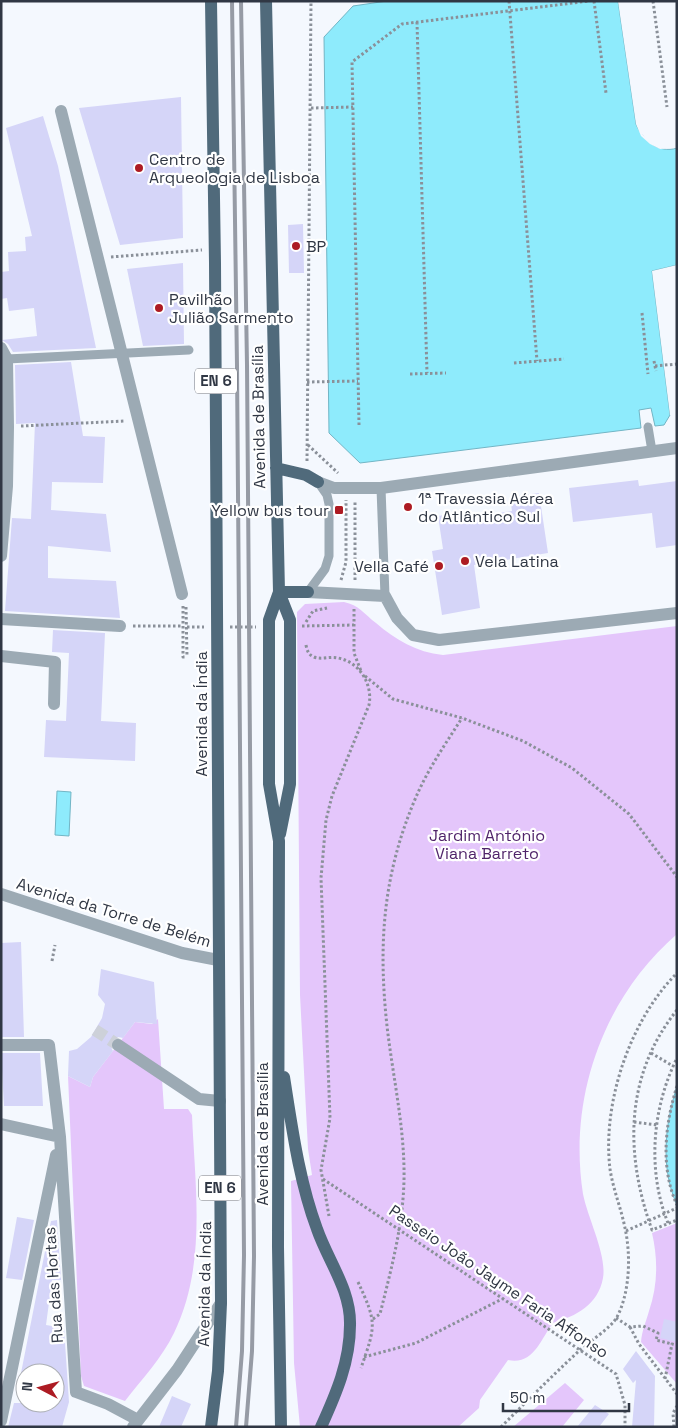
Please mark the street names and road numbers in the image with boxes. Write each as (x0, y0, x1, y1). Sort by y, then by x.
street label: Avenida de Brasília (247, 345, 270, 489)
road number: EN 6 (195, 368, 237, 394)
street label: Avenida da Índia (191, 651, 212, 777)
street label: Avenida da Torre de Belém (14, 873, 214, 952)
street label: Avenida de Brasília (252, 1062, 273, 1206)
road number: EN 6 (199, 1176, 241, 1200)
street label: Passeio João Jayme Faria Affonso (385, 1200, 613, 1363)
street label: Avenida da Índia (193, 1221, 216, 1347)
street label: Rua das Hortas (39, 1226, 68, 1344)

